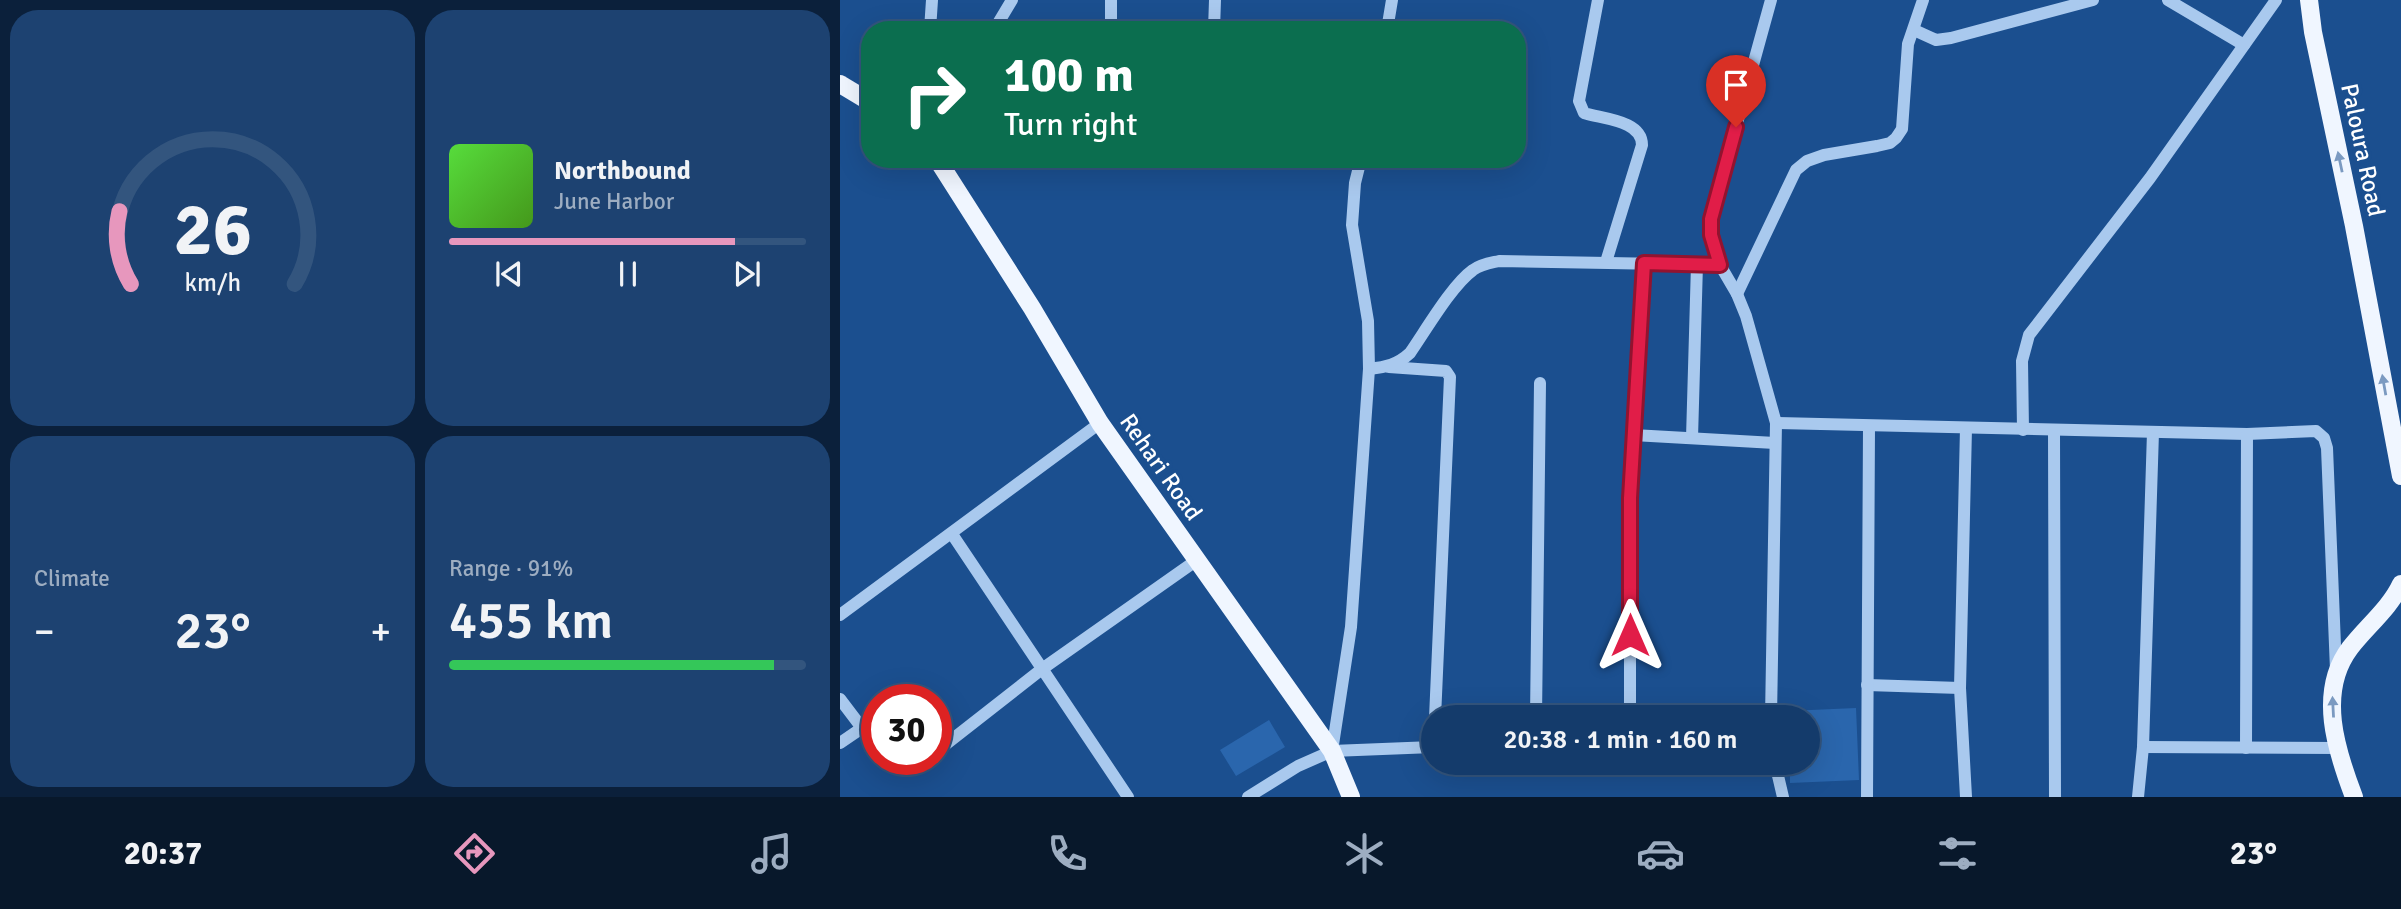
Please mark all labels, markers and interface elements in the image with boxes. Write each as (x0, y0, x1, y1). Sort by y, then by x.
text: 100 m (1004, 45, 1134, 105)
icon: right (889, 49, 980, 140)
pin (1706, 55, 1766, 127)
icon: arrive (1717, 66, 1755, 104)
street label: Paloura Road (2334, 81, 2392, 219)
text: Turn right (1004, 105, 1137, 144)
one-way arrow (2335, 151, 2346, 173)
text: Northbound (554, 155, 691, 187)
text: 26 (173, 187, 252, 276)
text: June Harbor (554, 187, 674, 216)
icon: previous (490, 255, 528, 293)
icon: pause (609, 255, 647, 293)
icon: next (728, 255, 766, 293)
text: km/h (184, 267, 241, 298)
one-way arrow (2379, 374, 2390, 396)
street label: Rehari Road (1113, 408, 1209, 526)
text: Range · 91% (449, 554, 573, 583)
text: Climate (34, 564, 110, 593)
text: 455 km (449, 589, 613, 653)
position arrow (1593, 598, 1667, 672)
text: 23° (174, 599, 251, 663)
text: − (34, 608, 55, 655)
text: + (370, 608, 391, 655)
speed limit sign: 30 (861, 684, 952, 775)
one-way arrow (2327, 696, 2338, 718)
text: 20:38 · 1 min · 160 m (1504, 724, 1737, 756)
icon: directions (450, 829, 499, 878)
icon: music (747, 829, 796, 878)
icon: phone (1043, 829, 1092, 878)
icon: climate (1340, 829, 1389, 878)
icon: car (1636, 829, 1685, 878)
icon: filters (1933, 829, 1982, 878)
text: 20:37 (124, 834, 202, 873)
text: 23° (2230, 834, 2277, 873)

